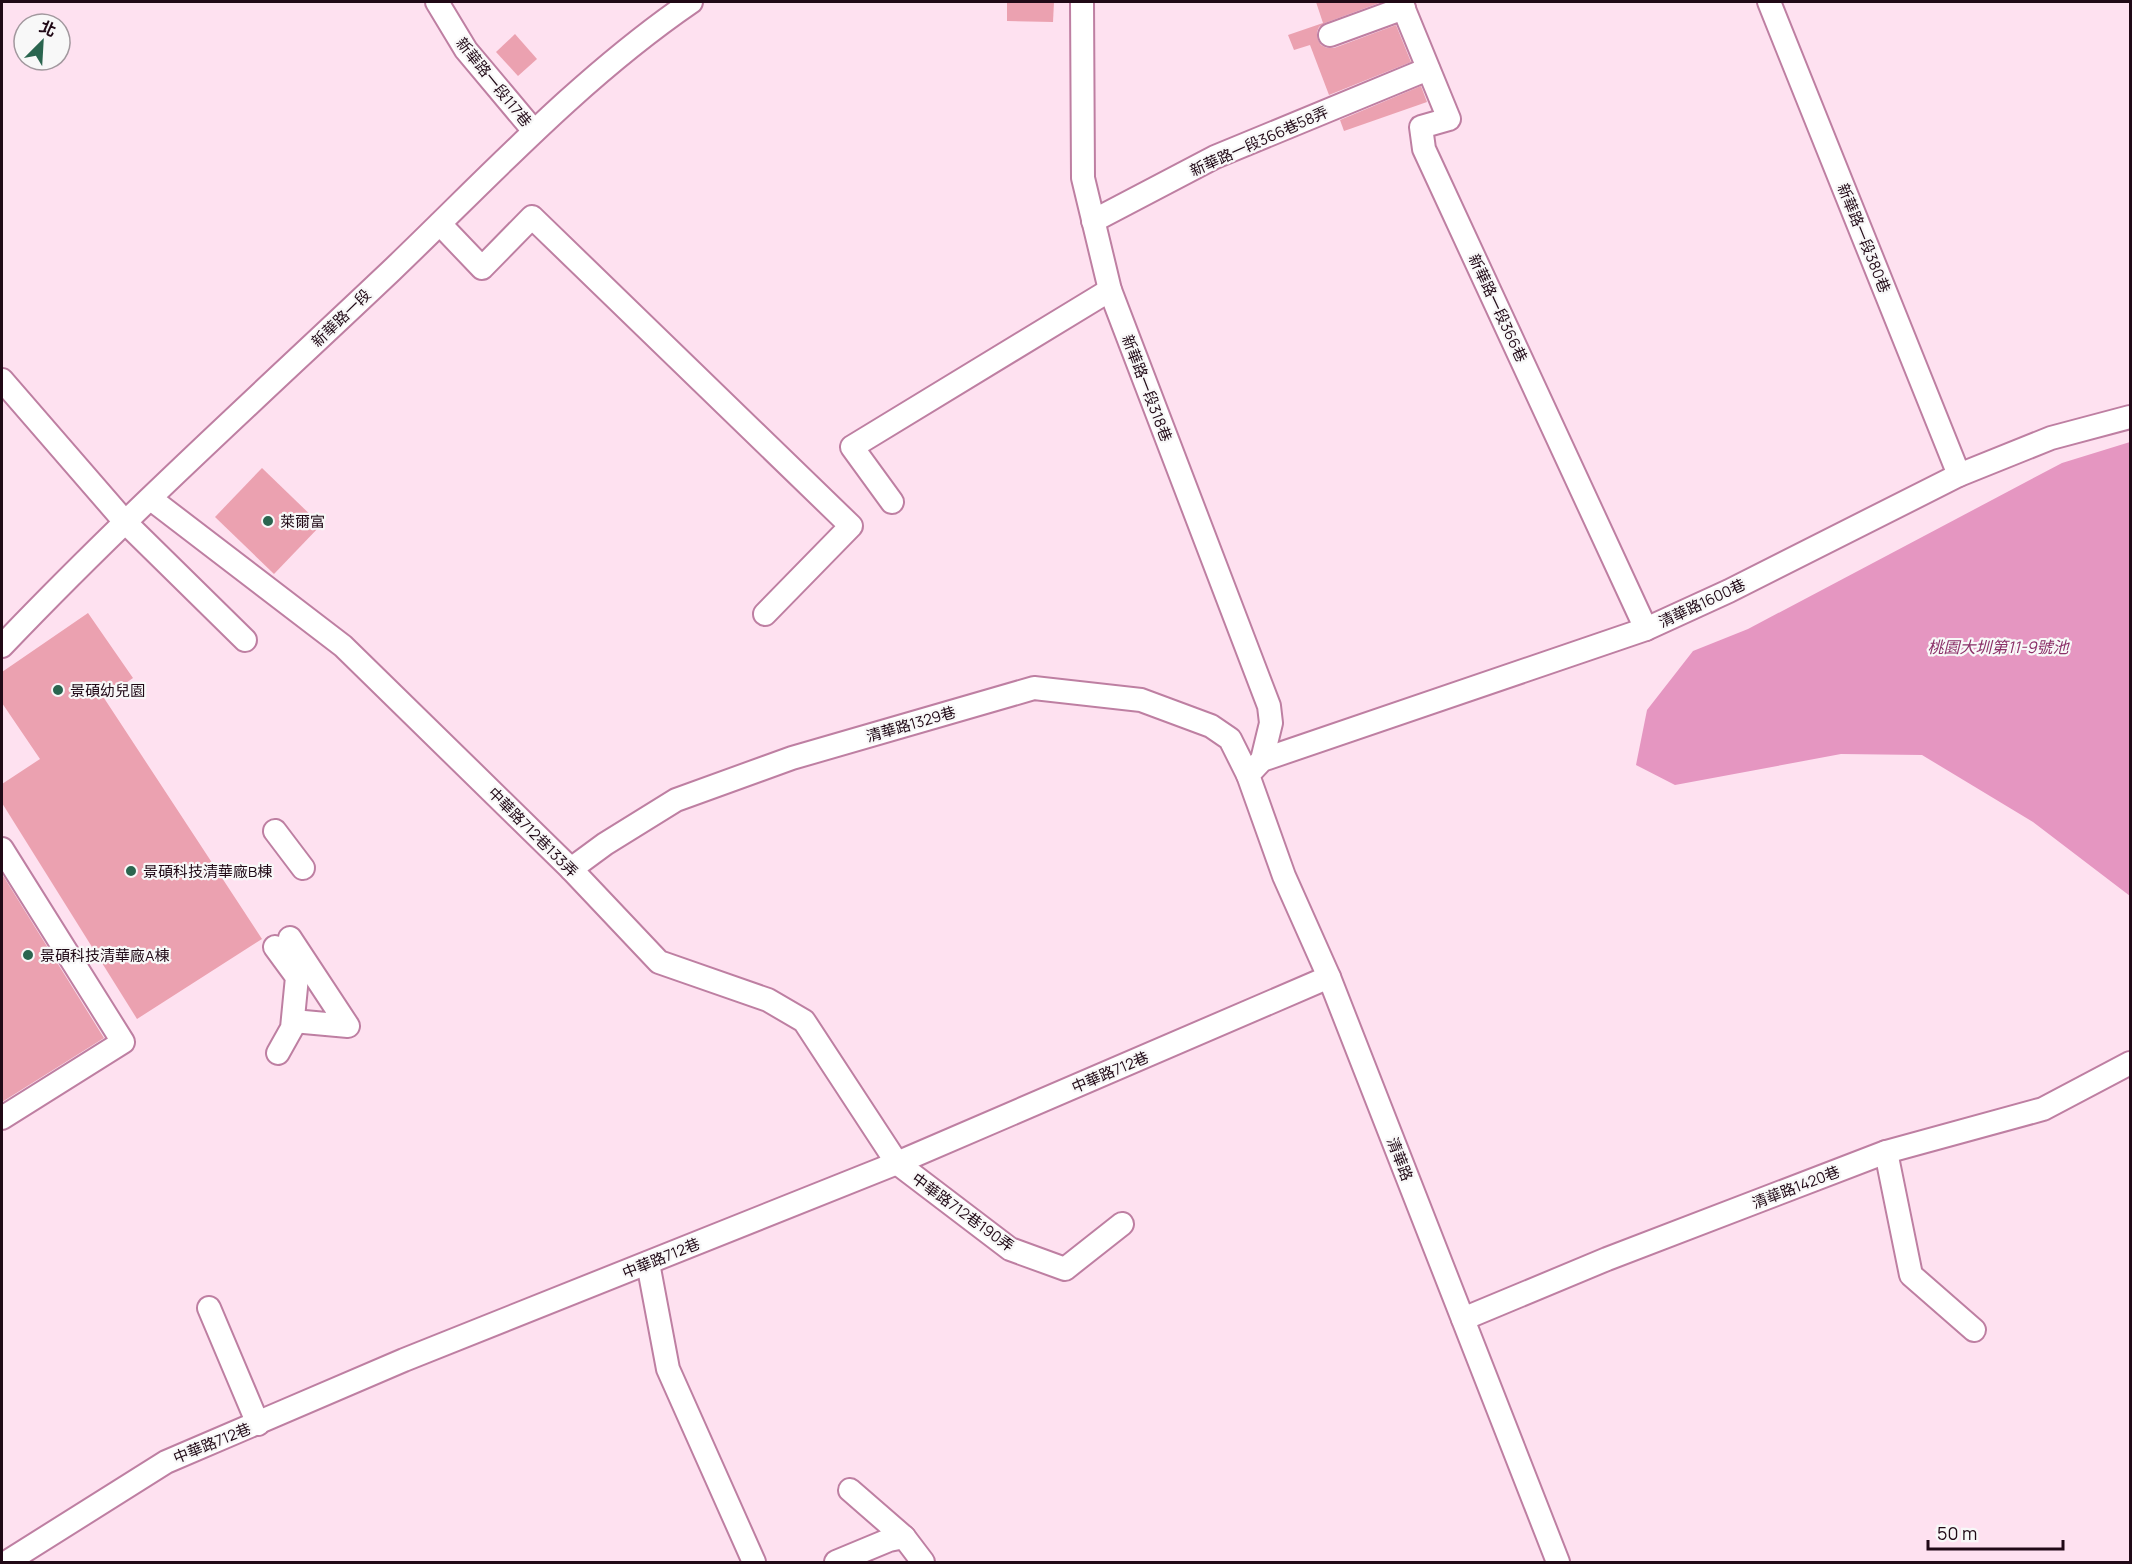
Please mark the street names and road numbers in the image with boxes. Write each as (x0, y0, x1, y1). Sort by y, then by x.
street label: 新華路一段117巷 (451, 33, 537, 131)
street label: 新華路一段366巷58弄 (1187, 101, 1331, 181)
street label: 新華路一段380巷 (1833, 180, 1895, 296)
street label: 新華路一段366巷 (1464, 251, 1532, 365)
street label: 新華路一段 (307, 284, 375, 352)
street label: 新華路一段318巷 (1117, 332, 1177, 444)
street label: 清華路1600巷 (1655, 574, 1749, 632)
street label: 清華路1329巷 (864, 701, 958, 747)
street label: 中華路712巷133弄 (483, 782, 583, 882)
street label: 中華路712巷 (1068, 1046, 1152, 1098)
street label: 清華路 (1382, 1134, 1418, 1184)
street label: 清華路1420巷 (1749, 1161, 1843, 1213)
street label: 中華路712巷190弄 (908, 1168, 1018, 1256)
street label: 中華路712巷 (619, 1233, 703, 1283)
street label: 中華路712巷 (170, 1418, 254, 1468)

